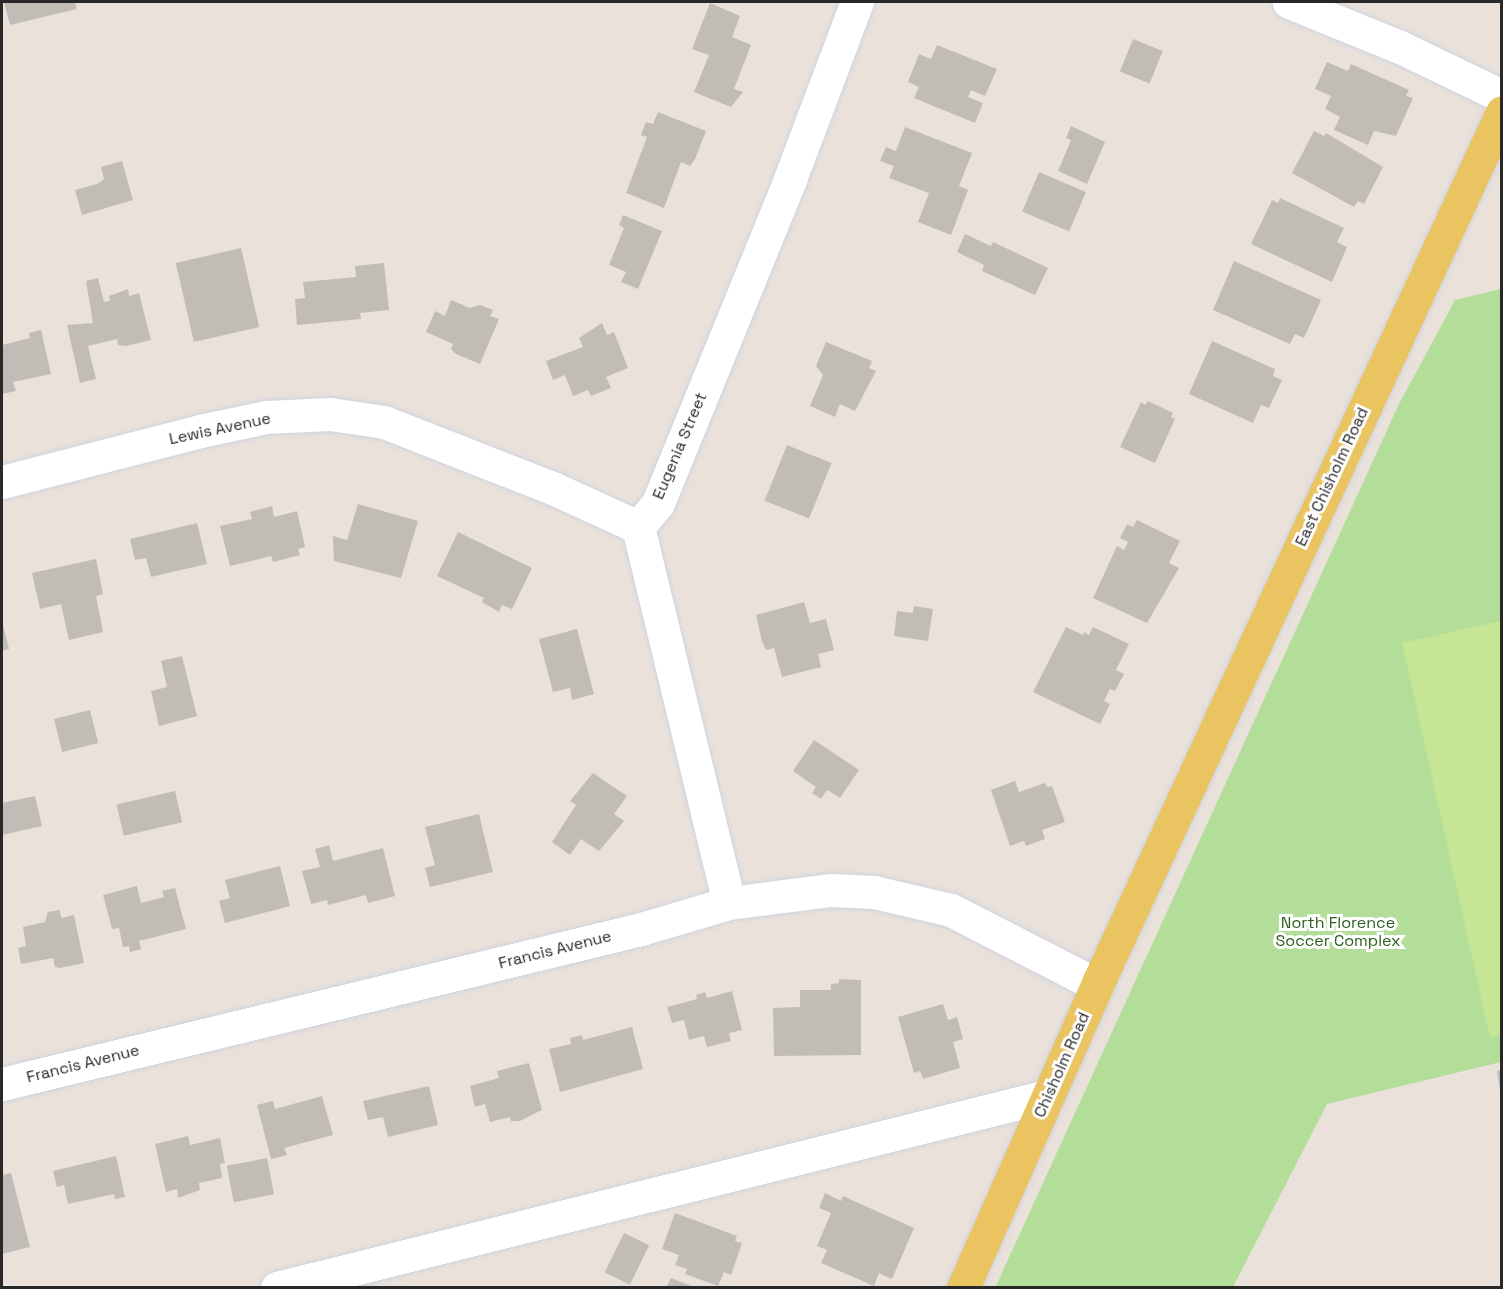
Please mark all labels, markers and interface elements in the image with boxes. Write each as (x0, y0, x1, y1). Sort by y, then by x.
street label: Eugenia Street (649, 390, 711, 502)
street label: East Chisholm Road (1291, 404, 1373, 550)
street label: Lewis Avenue (167, 409, 273, 449)
park label: North Florence Soccer Complex (1275, 913, 1401, 951)
street label: Francis Avenue (496, 927, 614, 973)
street label: Chisholm Road (1030, 1009, 1094, 1121)
street label: Francis Avenue (24, 1041, 142, 1087)

